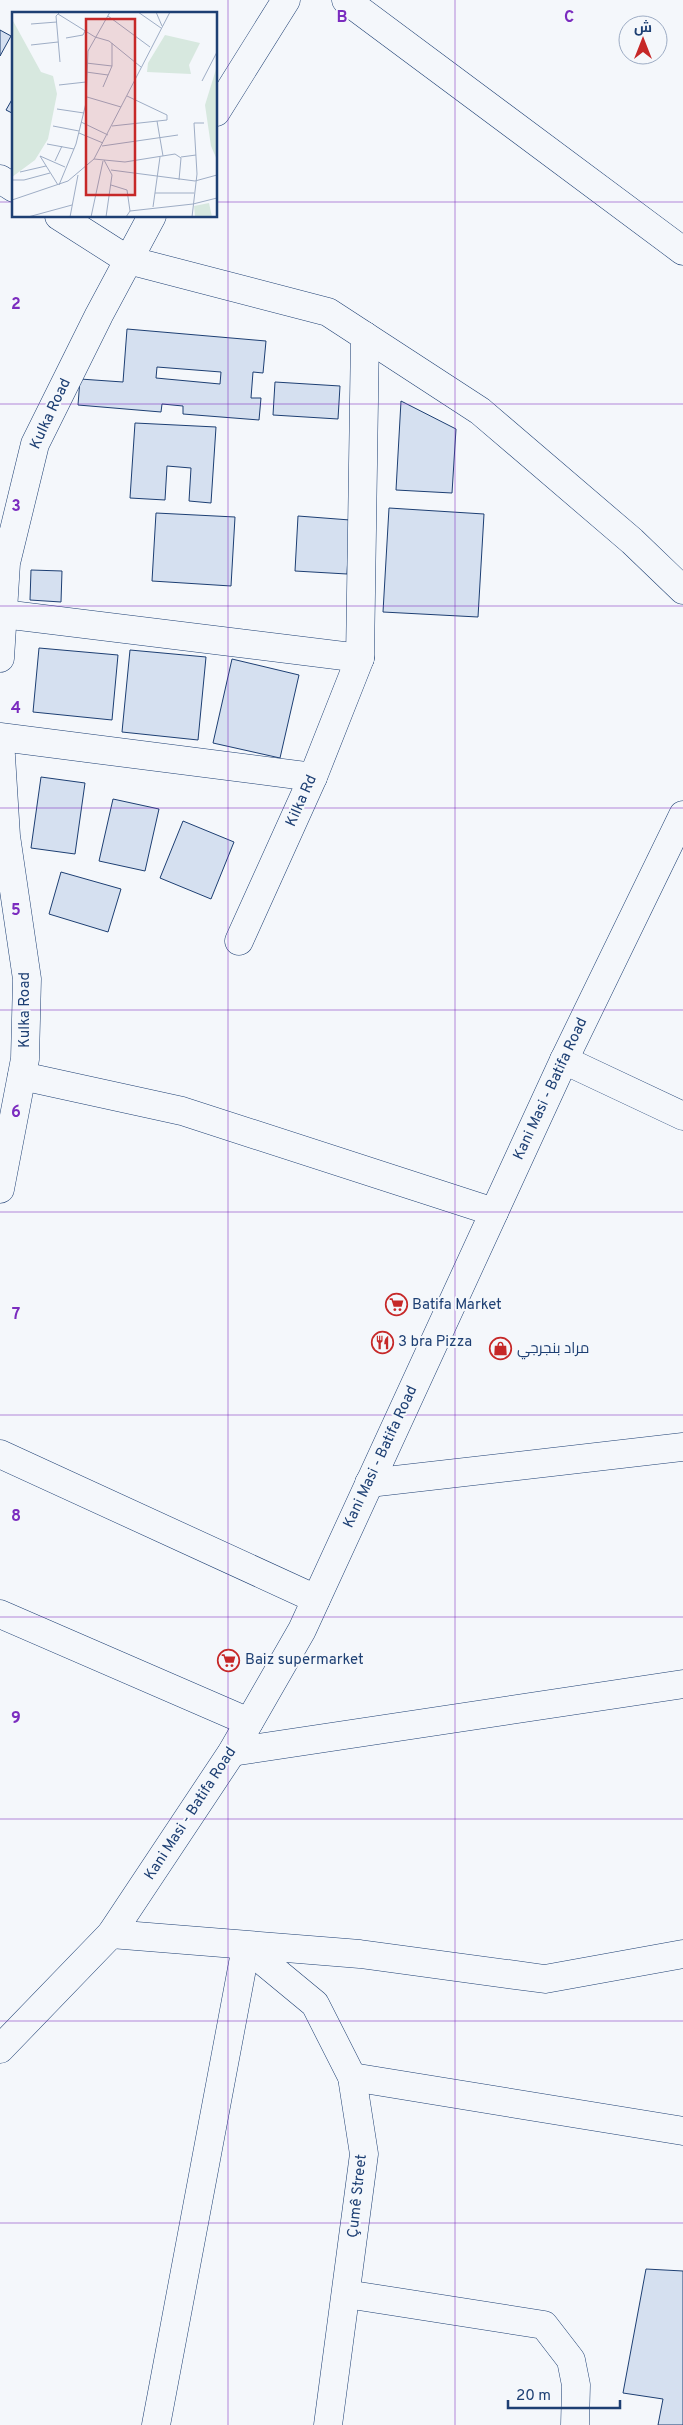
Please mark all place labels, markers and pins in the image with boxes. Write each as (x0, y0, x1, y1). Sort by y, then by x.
supermarket icon: Batifa Market (384, 1293, 408, 1317)
place label: Batifa Market (412, 1296, 502, 1315)
restaurant icon: 3 bra Pizza (370, 1330, 394, 1354)
place label: 3 bra Pizza (398, 1333, 472, 1352)
shop icon: مراد بنجرجي (489, 1337, 513, 1361)
place label: مراد بنجرجي (517, 1340, 589, 1360)
supermarket icon: Baiz supermarket (217, 1648, 241, 1672)
place label: Baiz supermarket (245, 1651, 364, 1670)

